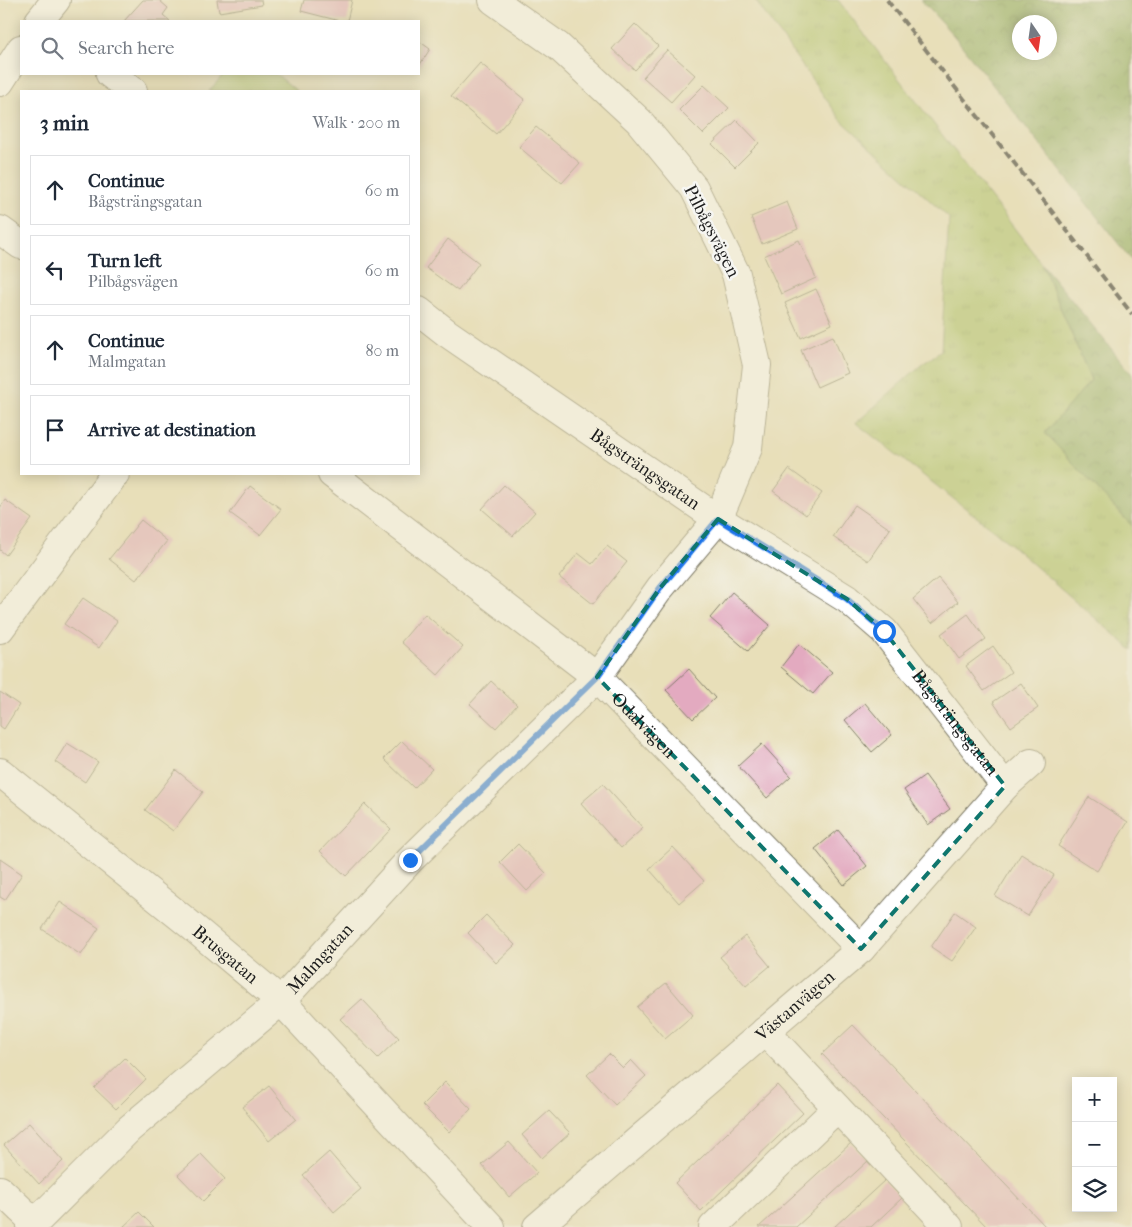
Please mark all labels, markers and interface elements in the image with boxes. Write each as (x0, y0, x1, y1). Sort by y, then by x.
north arrow (1012, 15, 1057, 60)
search box (20, 20, 420, 75)
icon: search (38, 34, 66, 62)
text: Search here (78, 37, 174, 59)
text: 3 min (40, 111, 89, 135)
text: Walk · 200 m (313, 113, 400, 132)
text: Continue (88, 170, 164, 192)
icon: ahead (41, 176, 69, 204)
text: 60 m (365, 181, 399, 200)
street label: Pilbågsvägen (679, 181, 744, 282)
text: Bågsträngsgatan (88, 192, 202, 211)
text: Turn left (88, 250, 162, 272)
icon: left (41, 256, 69, 284)
text: 60 m (365, 261, 399, 280)
text: Pilbågsvägen (88, 272, 178, 291)
text: Continue (88, 330, 164, 352)
icon: ahead (41, 336, 69, 364)
text: 80 m (365, 341, 399, 360)
text: Malmgatan (88, 352, 166, 371)
icon: arrive (41, 416, 69, 444)
text: Arrive at destination (88, 419, 256, 441)
street label: Bågsträngsgatan (586, 424, 704, 515)
route start (873, 620, 896, 643)
street label: Bågsträngsgatan (907, 666, 1003, 780)
street label: Odalvägen (607, 688, 680, 763)
route end (399, 849, 422, 872)
street label: Malmgatan (283, 919, 358, 998)
street label: Brusgatan (188, 921, 263, 989)
street label: Västanvägen (751, 966, 840, 1046)
map controls (1072, 1077, 1117, 1212)
button: + (1072, 1077, 1117, 1122)
button: − (1072, 1122, 1117, 1167)
button: layers (1072, 1167, 1117, 1212)

